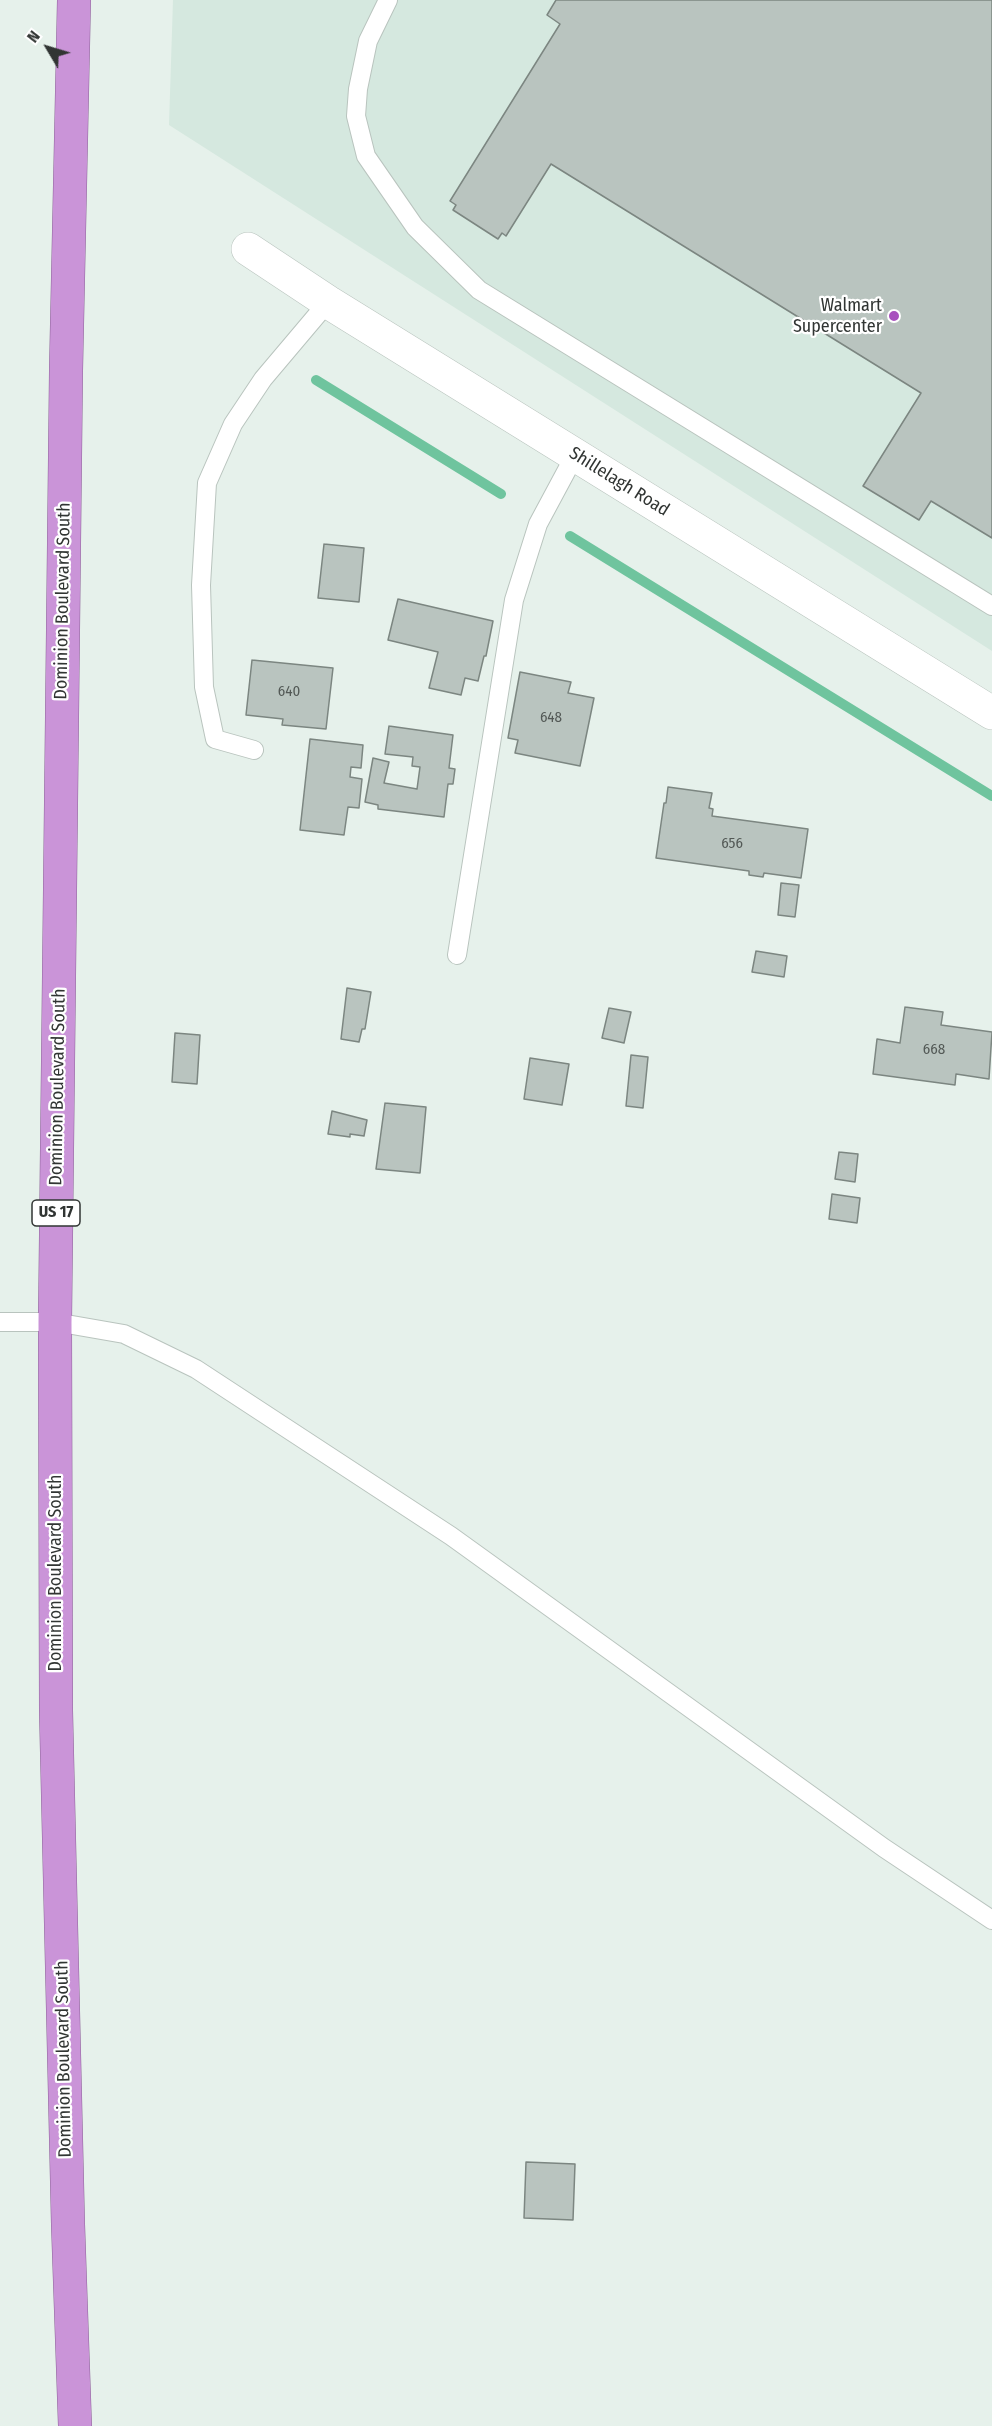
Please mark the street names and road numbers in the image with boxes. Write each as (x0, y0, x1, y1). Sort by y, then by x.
street label: Shillelagh Road (565, 443, 673, 521)
street label: Dominion Boulevard South (50, 502, 76, 700)
street label: Dominion Boulevard South (45, 988, 71, 1186)
road number: US 17 (32, 1200, 80, 1226)
street label: Dominion Boulevard South (45, 1474, 67, 1672)
street label: Dominion Boulevard South (51, 1960, 77, 2158)

